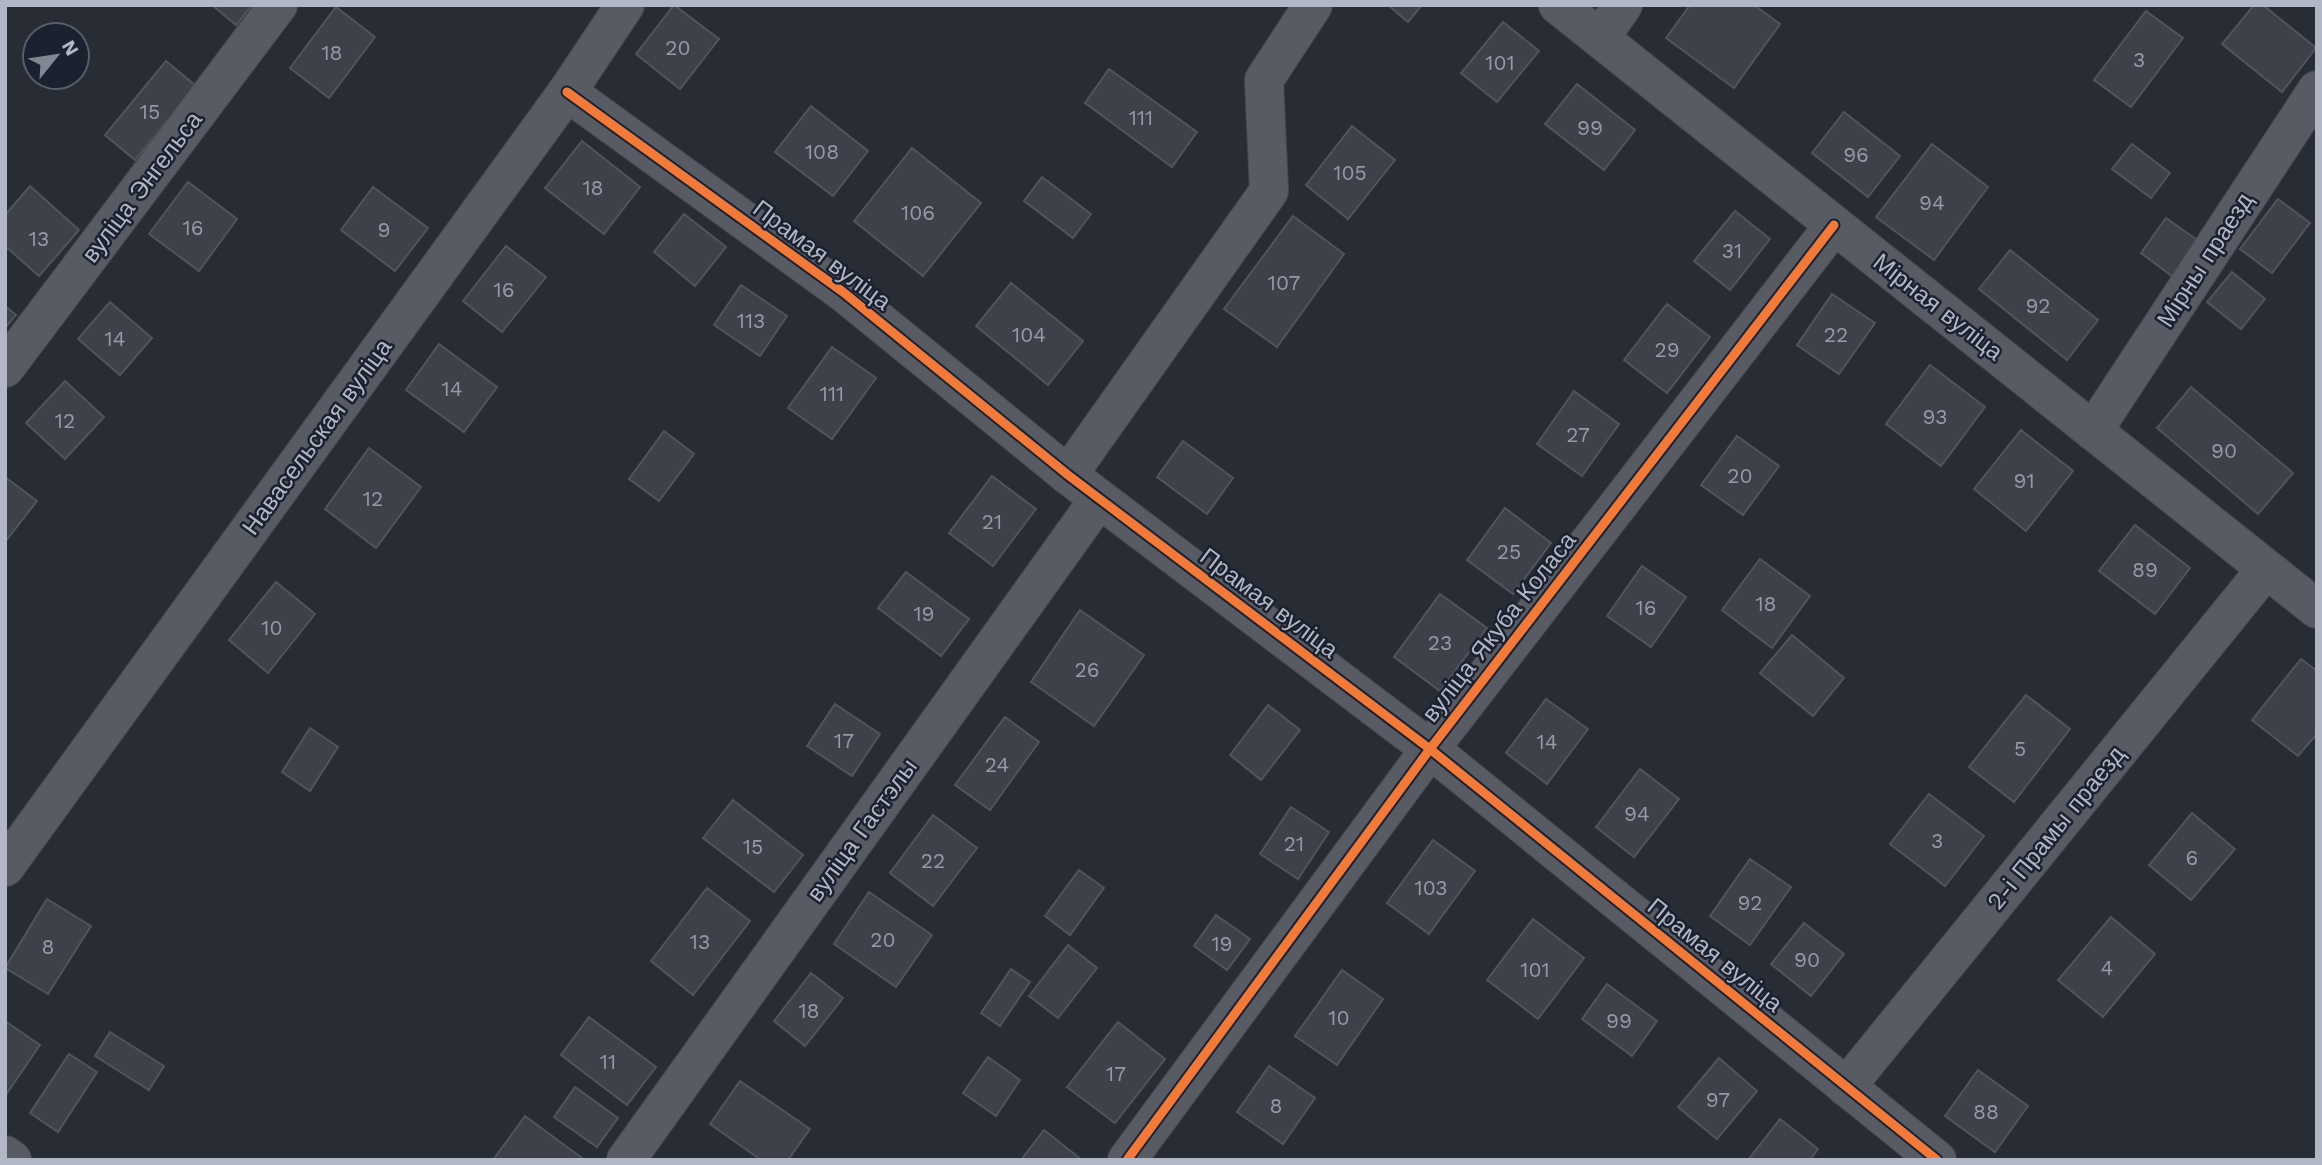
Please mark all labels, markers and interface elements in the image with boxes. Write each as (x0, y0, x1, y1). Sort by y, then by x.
north arrow (21, 21, 91, 91)
house number: 20 (665, 35, 691, 60)
text: N (57, 36, 84, 60)
house number: 18 (321, 40, 343, 65)
house number: 3 (2133, 47, 2145, 72)
house number: 101 (1485, 50, 1515, 75)
house number: 15 (140, 99, 160, 124)
house number: 111 (1129, 105, 1153, 130)
street label: вуліца Энгельса (76, 106, 208, 268)
house number: 99 (1577, 115, 1603, 140)
house number: 108 (805, 139, 839, 164)
house number: 96 (1843, 142, 1869, 167)
house number: 105 (1333, 160, 1367, 185)
house number: 18 (582, 175, 604, 200)
street label: Мірны праезд (2151, 188, 2259, 332)
house number: 94 (1919, 190, 1945, 215)
street label: Прамая вуліца (748, 194, 897, 316)
house number: 106 (901, 200, 935, 225)
house number: 16 (183, 215, 203, 240)
house number: 9 (378, 217, 390, 242)
house number: 13 (29, 226, 49, 251)
house number: 31 (1722, 238, 1742, 263)
street label: Мірная вуліца (1868, 248, 2009, 367)
house number: 107 (1268, 270, 1301, 295)
house number: 16 (494, 277, 514, 302)
house number: 92 (2025, 293, 2051, 318)
house number: 113 (737, 308, 765, 333)
house number: 104 (1012, 322, 1046, 347)
house number: 22 (1824, 322, 1848, 347)
house number: 14 (104, 326, 126, 351)
street label: Навасельская вуліца (237, 333, 398, 540)
house number: 29 (1654, 337, 1680, 362)
house number: 14 (441, 376, 463, 401)
house number: 111 (820, 381, 844, 406)
house number: 93 (1923, 404, 1947, 429)
house number: 12 (55, 408, 75, 433)
house number: 27 (1566, 422, 1590, 447)
house number: 90 (2211, 438, 2237, 463)
house number: 20 (1727, 463, 1753, 488)
house number: 91 (2013, 468, 2035, 493)
house number: 12 (363, 486, 383, 511)
house number: 21 (982, 509, 1002, 534)
street label: вуліца Якуба Коласа (1416, 526, 1582, 727)
house number: 25 (1497, 539, 1521, 564)
street label: Прамая вуліца (1195, 542, 1344, 664)
house number: 89 (2132, 557, 2158, 582)
house number: 18 (1755, 591, 1777, 616)
house number: 16 (1636, 595, 1656, 620)
house number: 19 (913, 601, 935, 626)
house number: 10 (261, 615, 283, 640)
house number: 23 (1428, 630, 1452, 655)
house number: 26 (1074, 657, 1100, 682)
house number: 17 (834, 728, 854, 753)
house number: 14 (1536, 729, 1558, 754)
house number: 5 (2014, 736, 2026, 761)
street label: 2-і Прамы праезд (1982, 741, 2130, 915)
house number: 24 (985, 752, 1009, 777)
street label: вуліца Гастэлы (801, 753, 923, 907)
house number: 94 (1624, 801, 1650, 826)
house number: 3 (1931, 828, 1943, 853)
house number: 21 (1284, 831, 1304, 856)
house number: 15 (743, 834, 763, 859)
house number: 6 (2186, 845, 2198, 870)
house number: 22 (921, 848, 945, 873)
house number: 103 (1414, 875, 1448, 900)
house number: 92 (1737, 890, 1763, 915)
street label: Прамая вуліца (1642, 892, 1788, 1018)
house number: 20 (870, 927, 896, 952)
house number: 13 (690, 929, 710, 954)
house number: 19 (1211, 931, 1233, 956)
house number: 8 (42, 934, 54, 959)
house number: 90 (1794, 947, 1820, 972)
house number: 4 (2101, 955, 2113, 980)
house number: 101 (1520, 957, 1550, 982)
house number: 18 (798, 998, 820, 1023)
house number: 10 (1328, 1005, 1350, 1030)
house number: 99 (1606, 1008, 1632, 1033)
house number: 11 (600, 1049, 616, 1074)
house number: 17 (1106, 1061, 1126, 1086)
house number: 97 (1706, 1087, 1730, 1112)
house number: 8 (1270, 1093, 1282, 1118)
house number: 88 (1973, 1099, 1999, 1124)

